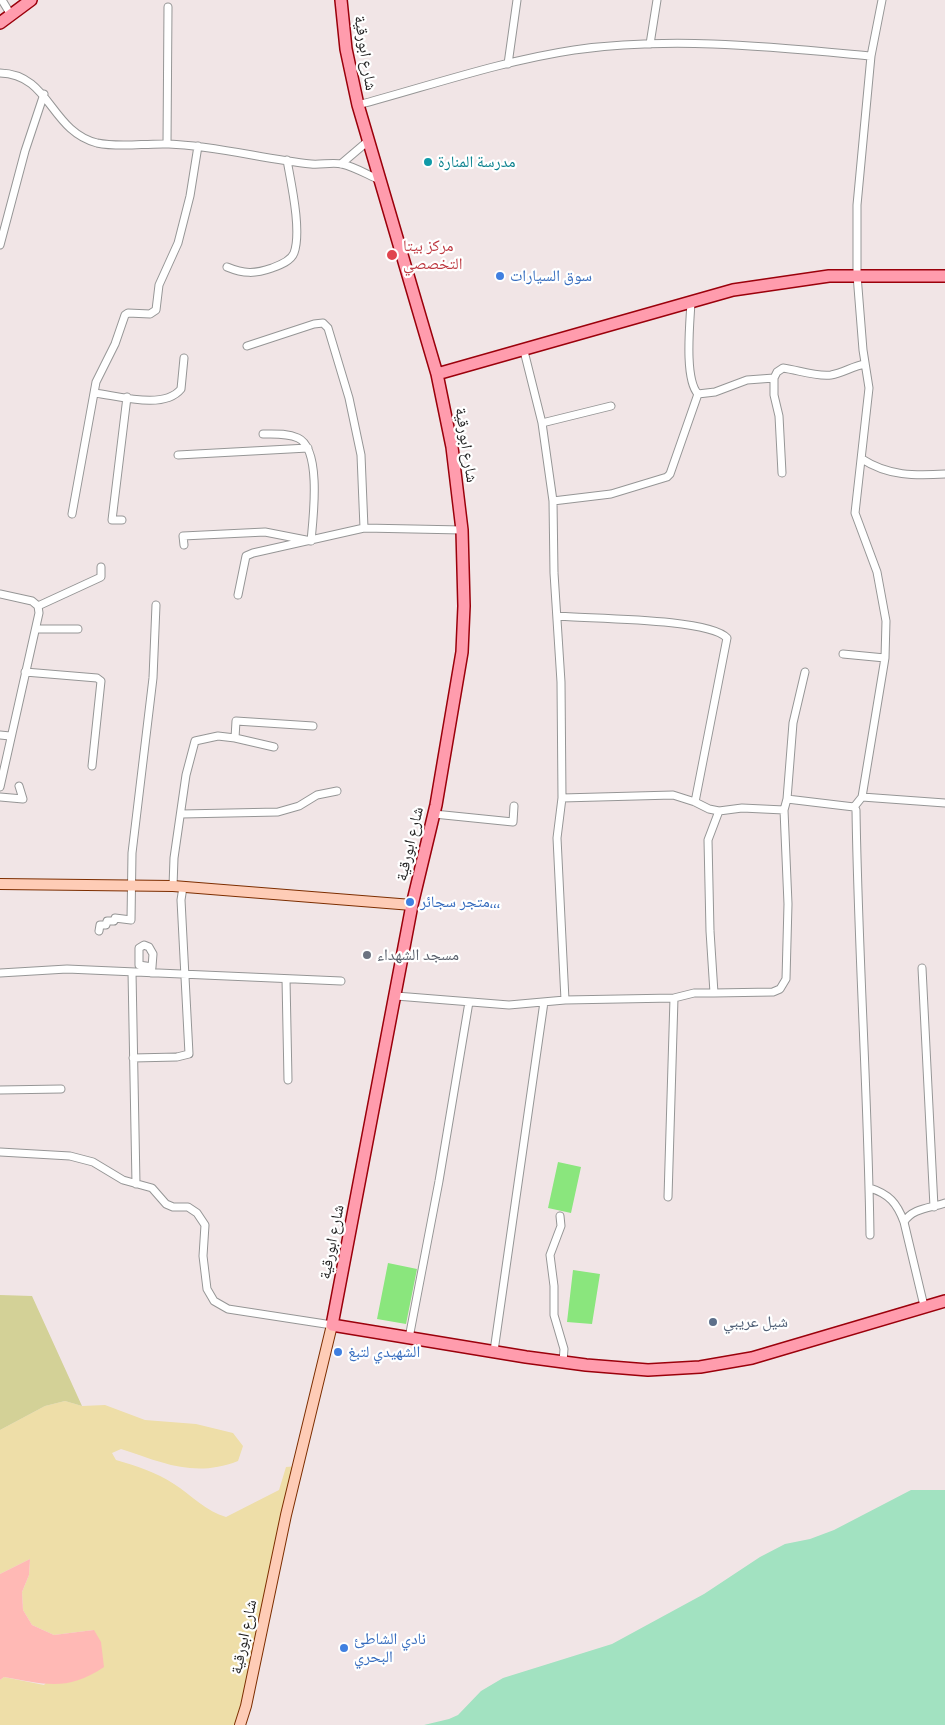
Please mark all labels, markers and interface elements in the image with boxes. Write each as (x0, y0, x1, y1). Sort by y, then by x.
street label: شارع ابورقية (350, 14, 380, 92)
place label: مدرسة المنارة (438, 152, 516, 172)
marker: مدرسة المنارة (422, 156, 434, 168)
place label: مركز بيتا التخصصي (403, 236, 463, 274)
marker: مركز بيتا التخصصي (385, 248, 399, 262)
place label: سوق السيارات (510, 266, 592, 286)
marker: سوق السيارات (494, 270, 506, 282)
street label: شارع ابورقية (451, 406, 481, 484)
street label: شارع ابورقية (392, 805, 428, 883)
place label: متجر سجائر،،، (420, 892, 500, 912)
marker: متجر سجائر،،، (404, 896, 416, 908)
place label: مسجد الشهداء (377, 945, 459, 965)
marker: مسجد الشهداء (361, 949, 373, 961)
street label: شارع ابورقية (315, 1203, 349, 1281)
place label: شيل عريبي (723, 1312, 788, 1332)
marker: شيل عريبي (707, 1316, 719, 1328)
place label: الشهيدي لتبغ (348, 1342, 420, 1362)
marker: الشهيدي لتبغ (332, 1346, 344, 1358)
street label: شارع ابورقية (227, 1598, 261, 1676)
place label: نادي الشاطئ البحري (354, 1629, 426, 1667)
marker: نادي الشاطئ البحري (338, 1642, 350, 1654)

